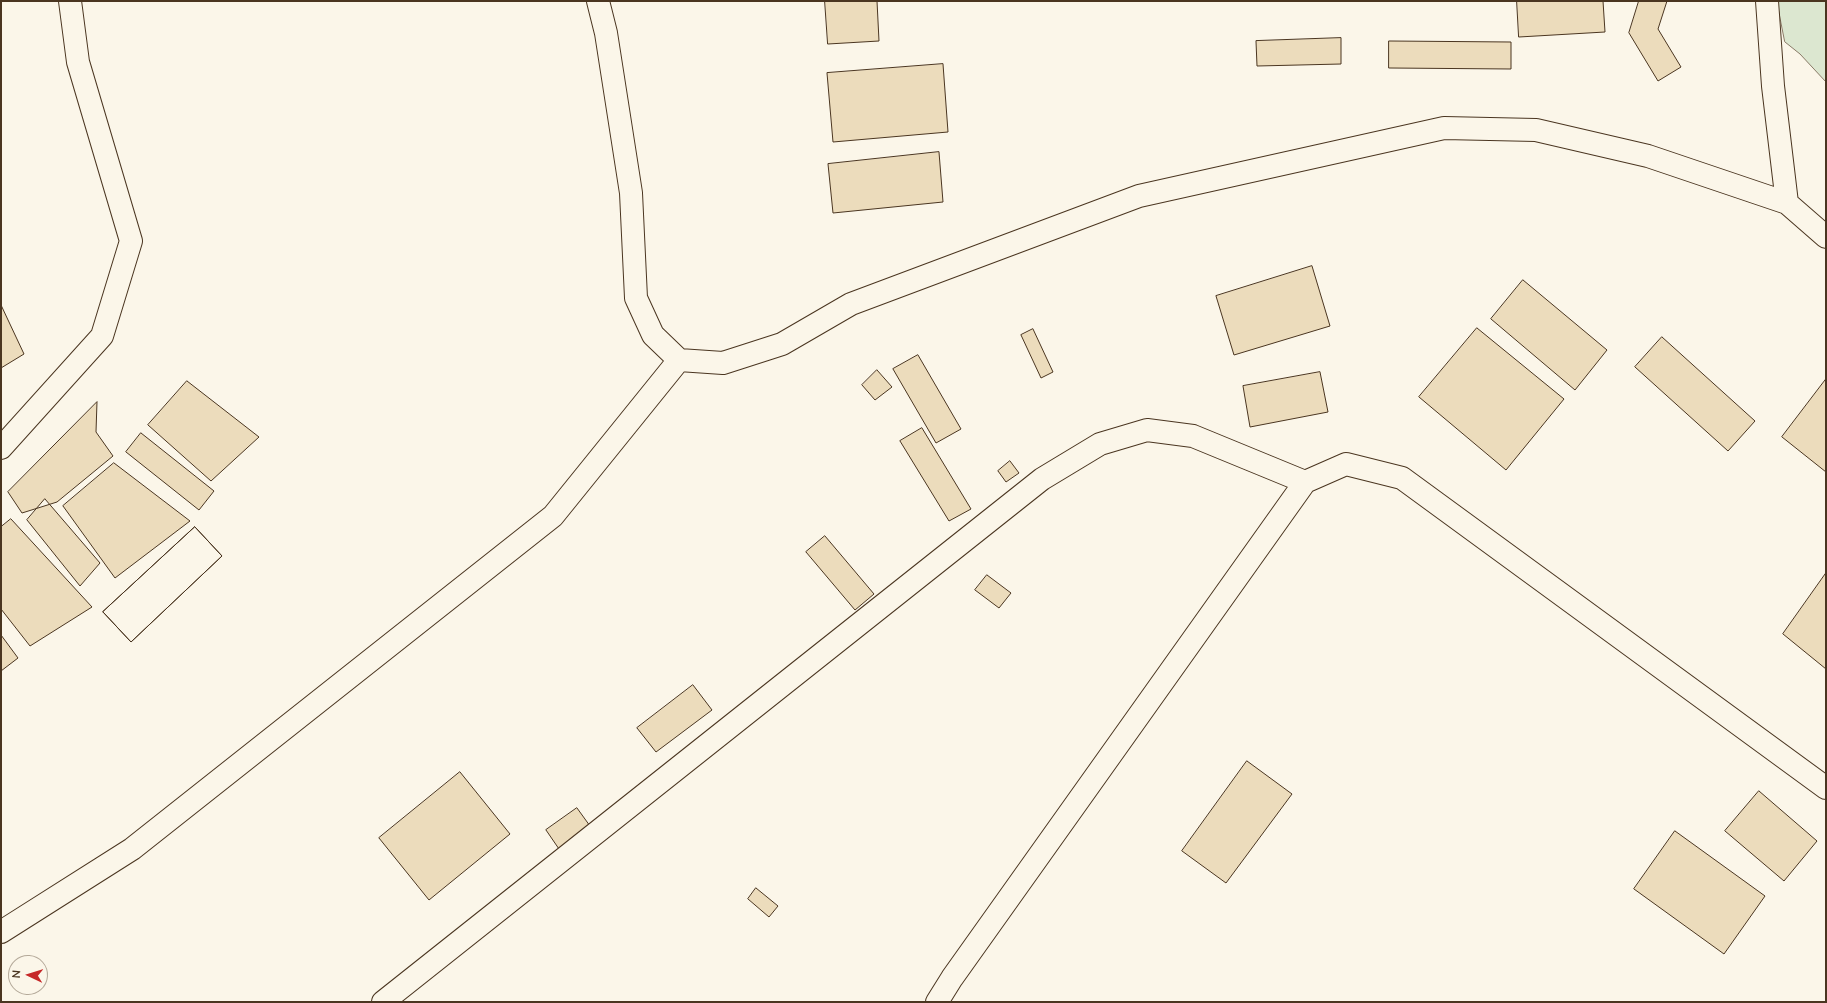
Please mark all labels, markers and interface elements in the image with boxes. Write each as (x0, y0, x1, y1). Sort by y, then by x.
north arrow (8, 955, 48, 995)
text: N (9, 970, 24, 979)

